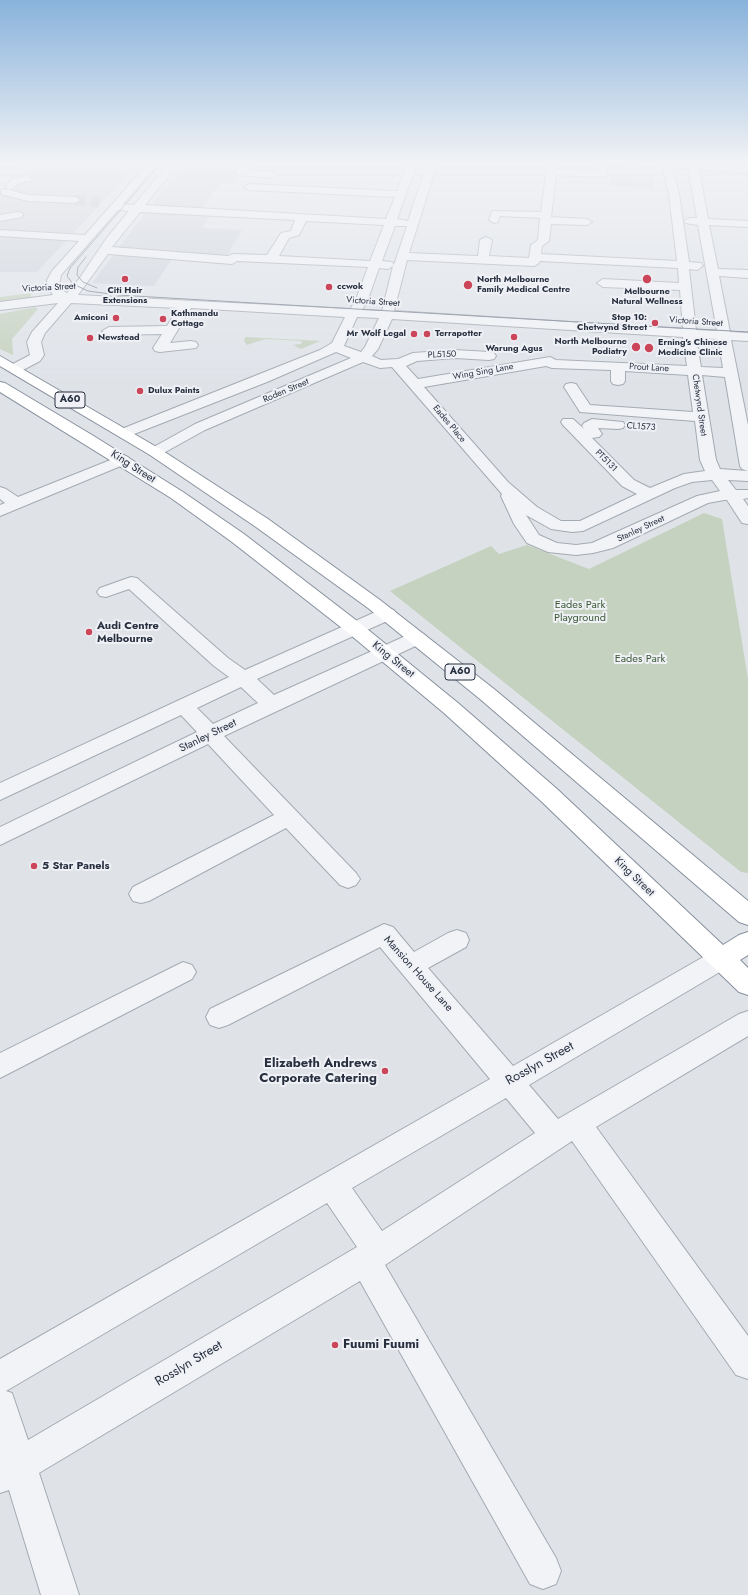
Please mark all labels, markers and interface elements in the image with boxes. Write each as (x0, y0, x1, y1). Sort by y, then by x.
marker: Melbourne Natural Wellness (641, 273, 653, 285)
marker: Citi Hair Extensions (120, 274, 130, 284)
place label: North Melbourne Family Medical Centre (477, 275, 570, 296)
marker: North Melbourne Family Medical Centre (462, 279, 474, 291)
street label: Victoria Street (22, 281, 76, 295)
marker: ccwok (324, 282, 334, 292)
place label: ccwok (337, 282, 363, 292)
place label: Citi Hair Extensions (103, 286, 147, 307)
place label: Melbourne Natural Wellness (611, 287, 683, 308)
street label: Victoria Street (346, 295, 400, 309)
place label: Kathmandu Cottage (171, 309, 218, 330)
place label: Amiconi (74, 313, 108, 323)
marker: Amiconi (111, 313, 121, 323)
place label: Stop 10: Chetwynd Street (577, 313, 647, 334)
marker: Kathmandu Cottage (158, 314, 168, 324)
street label: Victoria Street (669, 315, 723, 329)
marker: Stop 10: Chetwynd Street (650, 318, 660, 328)
place label: Mr Wolf Legal (347, 329, 406, 339)
marker: Mr Wolf Legal (409, 329, 419, 339)
marker: Terrapotter (422, 329, 432, 339)
place label: Terrapotter (435, 329, 482, 339)
marker: Warung Agus (509, 332, 519, 342)
marker: Newstead (85, 333, 95, 343)
place label: Newstead (98, 333, 140, 343)
place label: North Melbourne Podiatry (554, 337, 627, 358)
place label: Erning's Chinese Medicine Clinic (658, 338, 727, 359)
marker: North Melbourne Podiatry (630, 341, 642, 353)
marker: Erning's Chinese Medicine Clinic (643, 342, 655, 354)
place label: Warung Agus (485, 344, 543, 354)
street label: PL5150 (428, 349, 456, 361)
street label: Wing Sing Lane (452, 361, 514, 383)
street label: Prout Lane (629, 362, 669, 374)
street label: Chetwynd Street (689, 374, 709, 436)
street label: Roden Street (262, 377, 310, 405)
marker: Dulux Paints (135, 386, 145, 396)
place label: Dulux Paints (148, 386, 200, 396)
road number: A60 (55, 392, 85, 408)
street label: Eades Place (430, 403, 468, 445)
street label: CL1573 (626, 421, 656, 433)
street label: King Street (108, 448, 158, 486)
street label: PT5131 (593, 448, 619, 474)
street label: Stanley Street (616, 513, 666, 545)
park label: Eades Park Playground (554, 598, 606, 624)
place label: Audi Centre Melbourne (97, 619, 159, 645)
marker: Audi Centre Melbourne (84, 627, 94, 637)
street label: King Street (369, 639, 417, 681)
park label: Eades Park (615, 652, 665, 666)
road number: A60 (445, 664, 475, 680)
street label: Stanley Street (177, 716, 239, 756)
street label: King Street (611, 855, 657, 899)
place label: 5 Star Panels (42, 859, 110, 873)
marker: 5 Star Panels (29, 861, 39, 871)
street label: Mansion House Lane (381, 934, 455, 1014)
street label: Rosslyn Street (503, 1039, 577, 1089)
place label: Elizabeth Andrews Corporate Catering (259, 1056, 377, 1087)
marker: Elizabeth Andrews Corporate Catering (380, 1066, 390, 1076)
place label: Fuumi Fuumi (343, 1337, 419, 1353)
street label: Rosslyn Street (153, 1338, 225, 1390)
marker: Fuumi Fuumi (330, 1340, 340, 1350)

